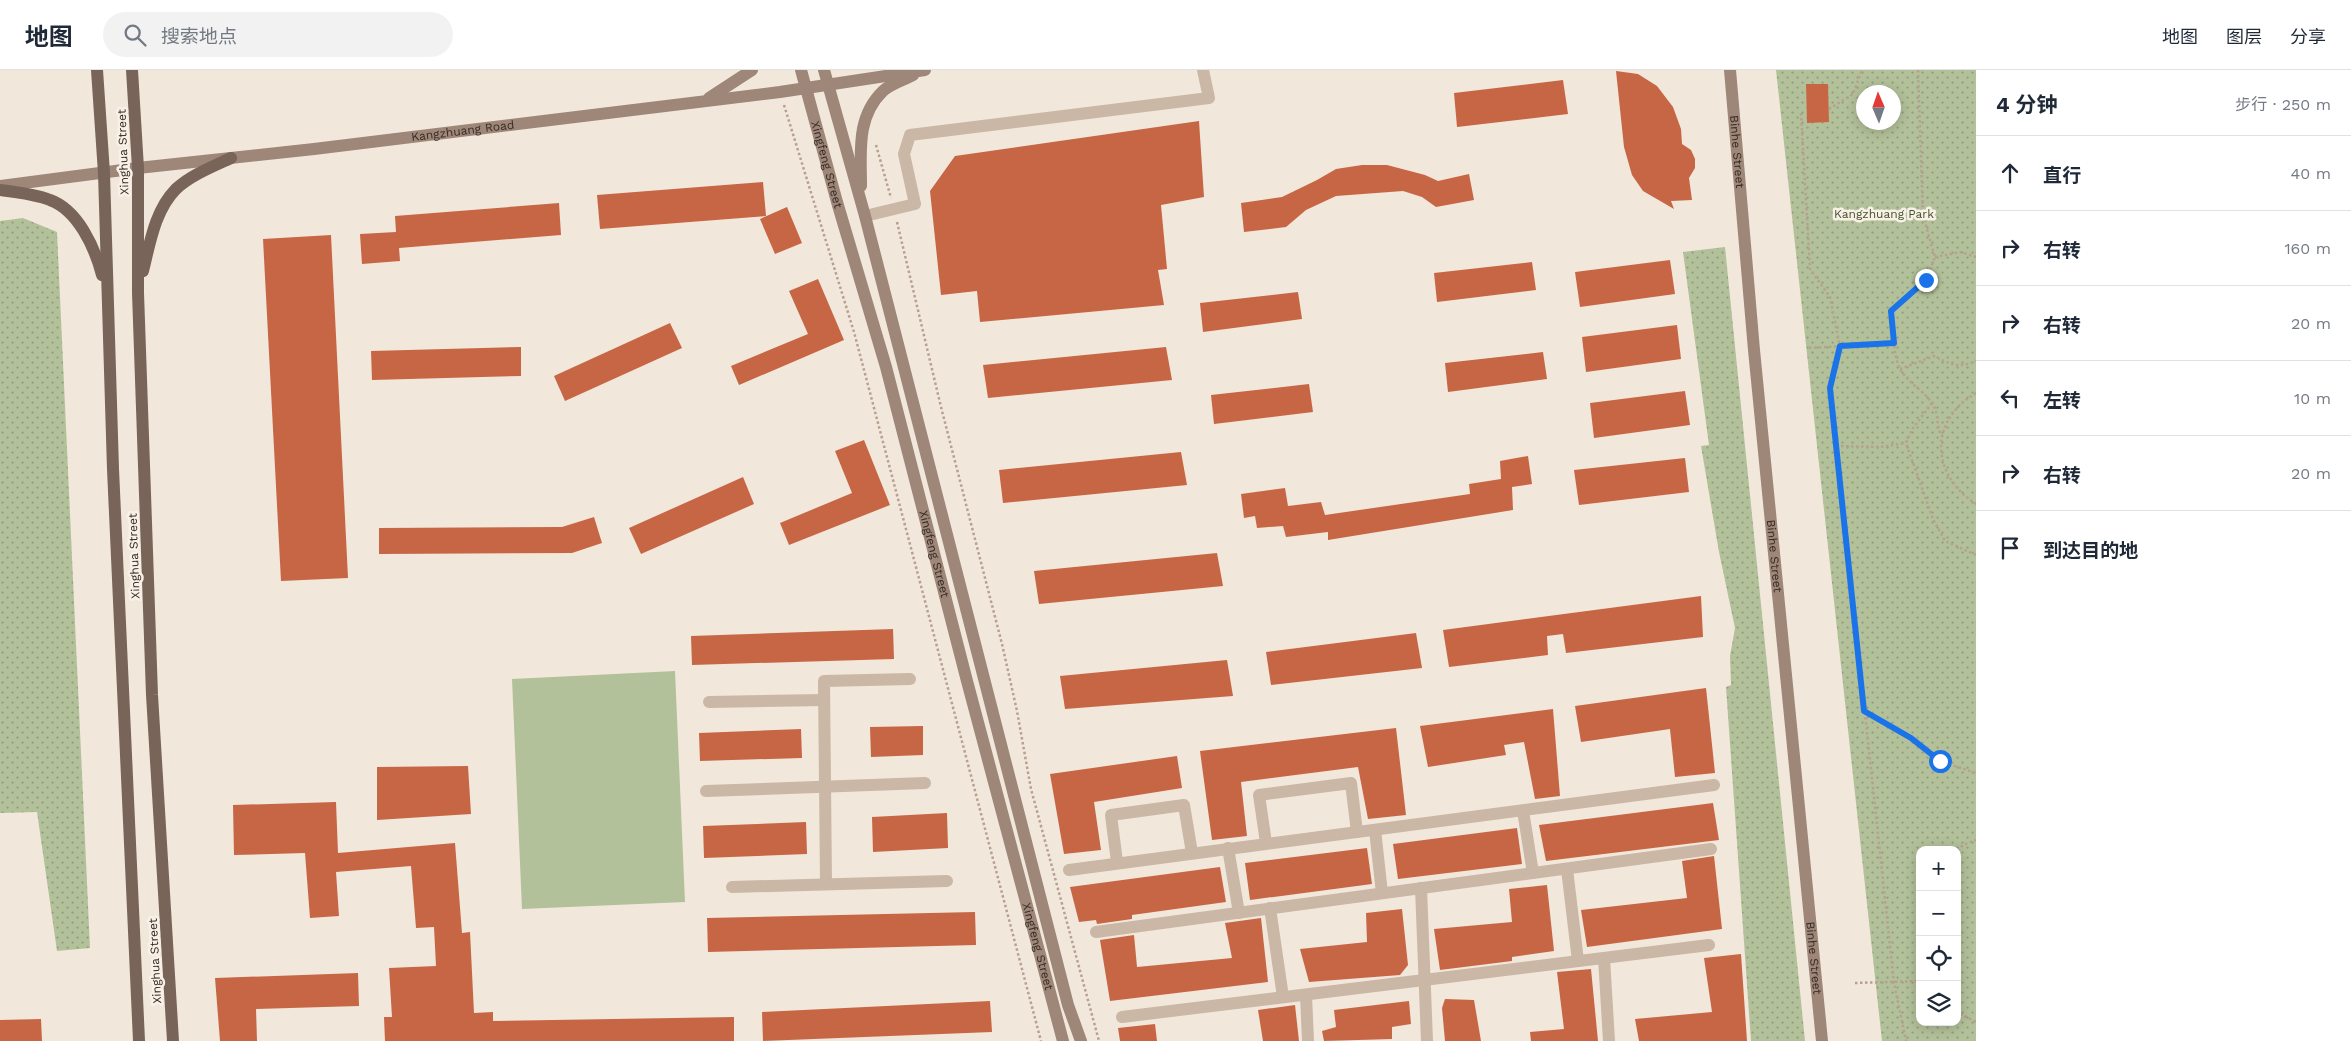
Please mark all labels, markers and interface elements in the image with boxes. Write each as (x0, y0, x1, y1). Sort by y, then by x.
search box (103, 12, 453, 57)
icon: search (121, 21, 149, 49)
text: 地图 (25, 23, 73, 51)
text: 搜索地点 (161, 25, 237, 48)
text: 地图 (2162, 26, 2198, 47)
text: 图层 (2226, 26, 2262, 47)
text: 分享 (2290, 26, 2326, 47)
north arrow (1856, 85, 1901, 130)
text: 4 分钟 (1996, 92, 2058, 117)
text: 步行 · 250 m (2235, 95, 2331, 114)
street label: Xinghua Street (115, 109, 131, 195)
street label: Binhe Street (1727, 115, 1747, 189)
street label: Kangzhuang Road (410, 118, 515, 144)
street label: Xingfeng Street (808, 119, 845, 210)
icon: ahead (1996, 159, 2024, 187)
text: 直行 (2043, 164, 2081, 187)
text: 40 m (2291, 164, 2331, 183)
park label: Kangzhuang Park (1834, 207, 1934, 221)
icon: right (1996, 234, 2024, 262)
text: 右转 (2043, 239, 2081, 262)
text: 160 m (2284, 239, 2331, 258)
route end (1915, 269, 1938, 292)
icon: right (1996, 309, 2024, 337)
text: 右转 (2043, 314, 2081, 337)
text: 20 m (2291, 314, 2331, 333)
icon: left (1996, 384, 2024, 412)
text: 左转 (2043, 389, 2081, 412)
text: 10 m (2294, 389, 2331, 408)
icon: right (1996, 459, 2024, 487)
text: 右转 (2043, 464, 2081, 487)
text: 20 m (2291, 464, 2331, 483)
street label: Xingfeng Street (916, 509, 952, 599)
street label: Xinghua Street (126, 513, 142, 599)
street label: Binhe Street (1764, 519, 1785, 593)
icon: arrive (1996, 534, 2024, 562)
text: 到达目的地 (2043, 539, 2138, 562)
route start (1929, 750, 1952, 773)
map controls (1916, 846, 1961, 1026)
button: + (1916, 846, 1961, 891)
button: − (1916, 891, 1961, 936)
street label: Xingfeng Street (1019, 901, 1056, 992)
street label: Xinghua Street (146, 918, 164, 1004)
street label: Binhe Street (1803, 921, 1824, 995)
button: locate (1916, 936, 1961, 981)
button: layers (1916, 981, 1961, 1026)

